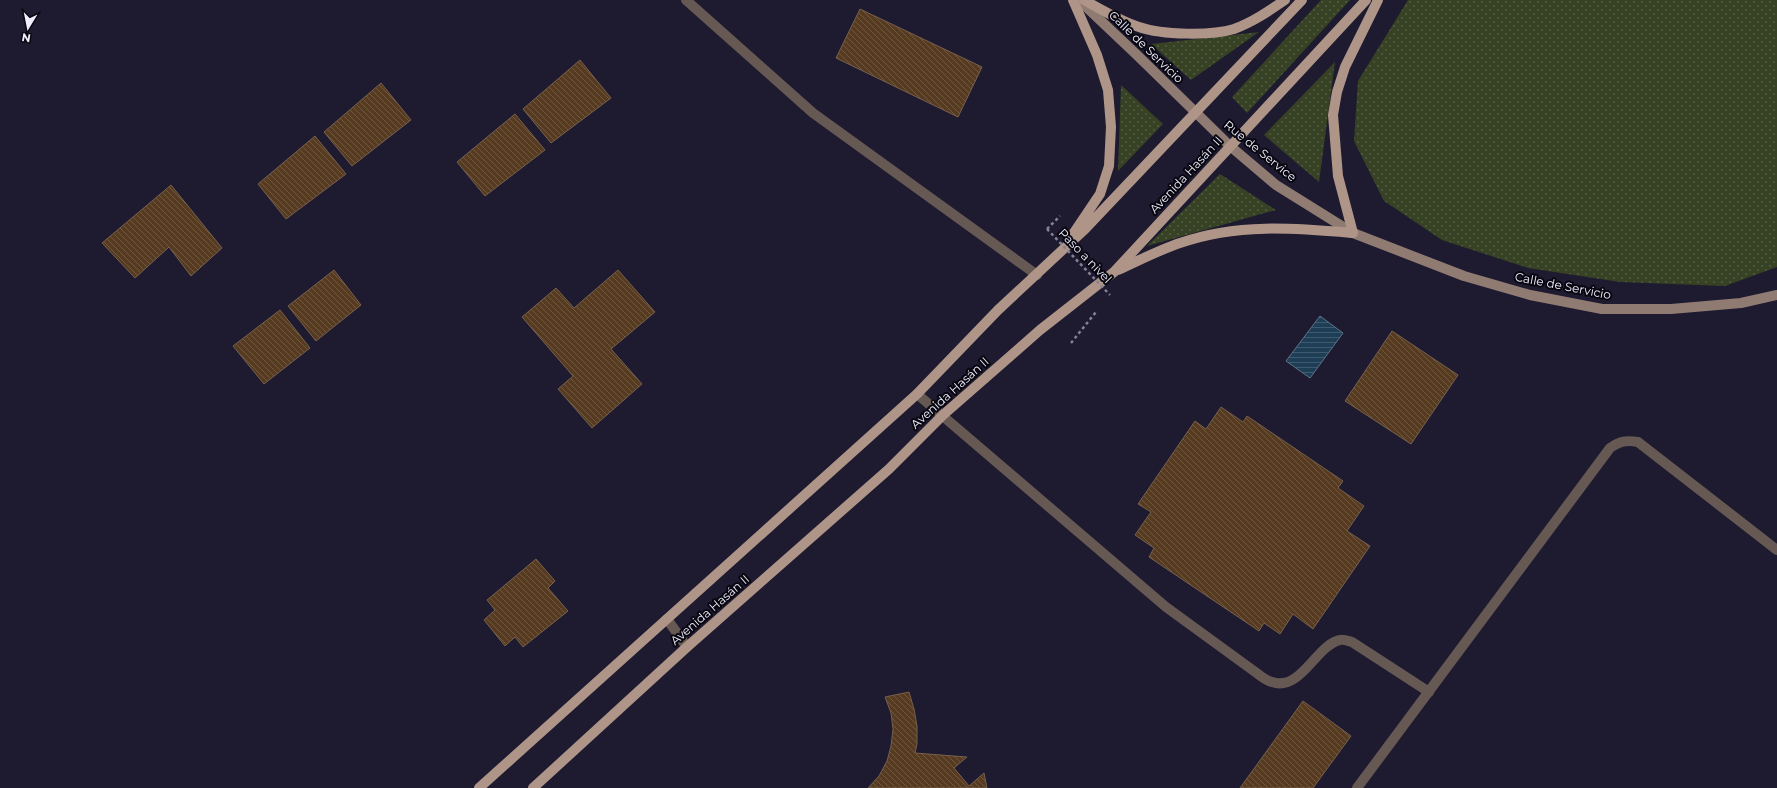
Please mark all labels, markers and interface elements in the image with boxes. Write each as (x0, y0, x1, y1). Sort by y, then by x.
street label: Calle de Servicio (1106, 7, 1187, 86)
north arrow (8, 8, 48, 48)
text: N (21, 30, 32, 46)
street label: Rue de Service (1221, 117, 1300, 184)
street label: Avenida Hasán II (1146, 133, 1225, 216)
street label: Paso a nivel (1056, 225, 1115, 286)
street label: Calle de Servicio (1514, 269, 1612, 302)
street label: Avenida Hasán II (908, 354, 992, 432)
street label: Avenida Hasán II (667, 571, 752, 648)

